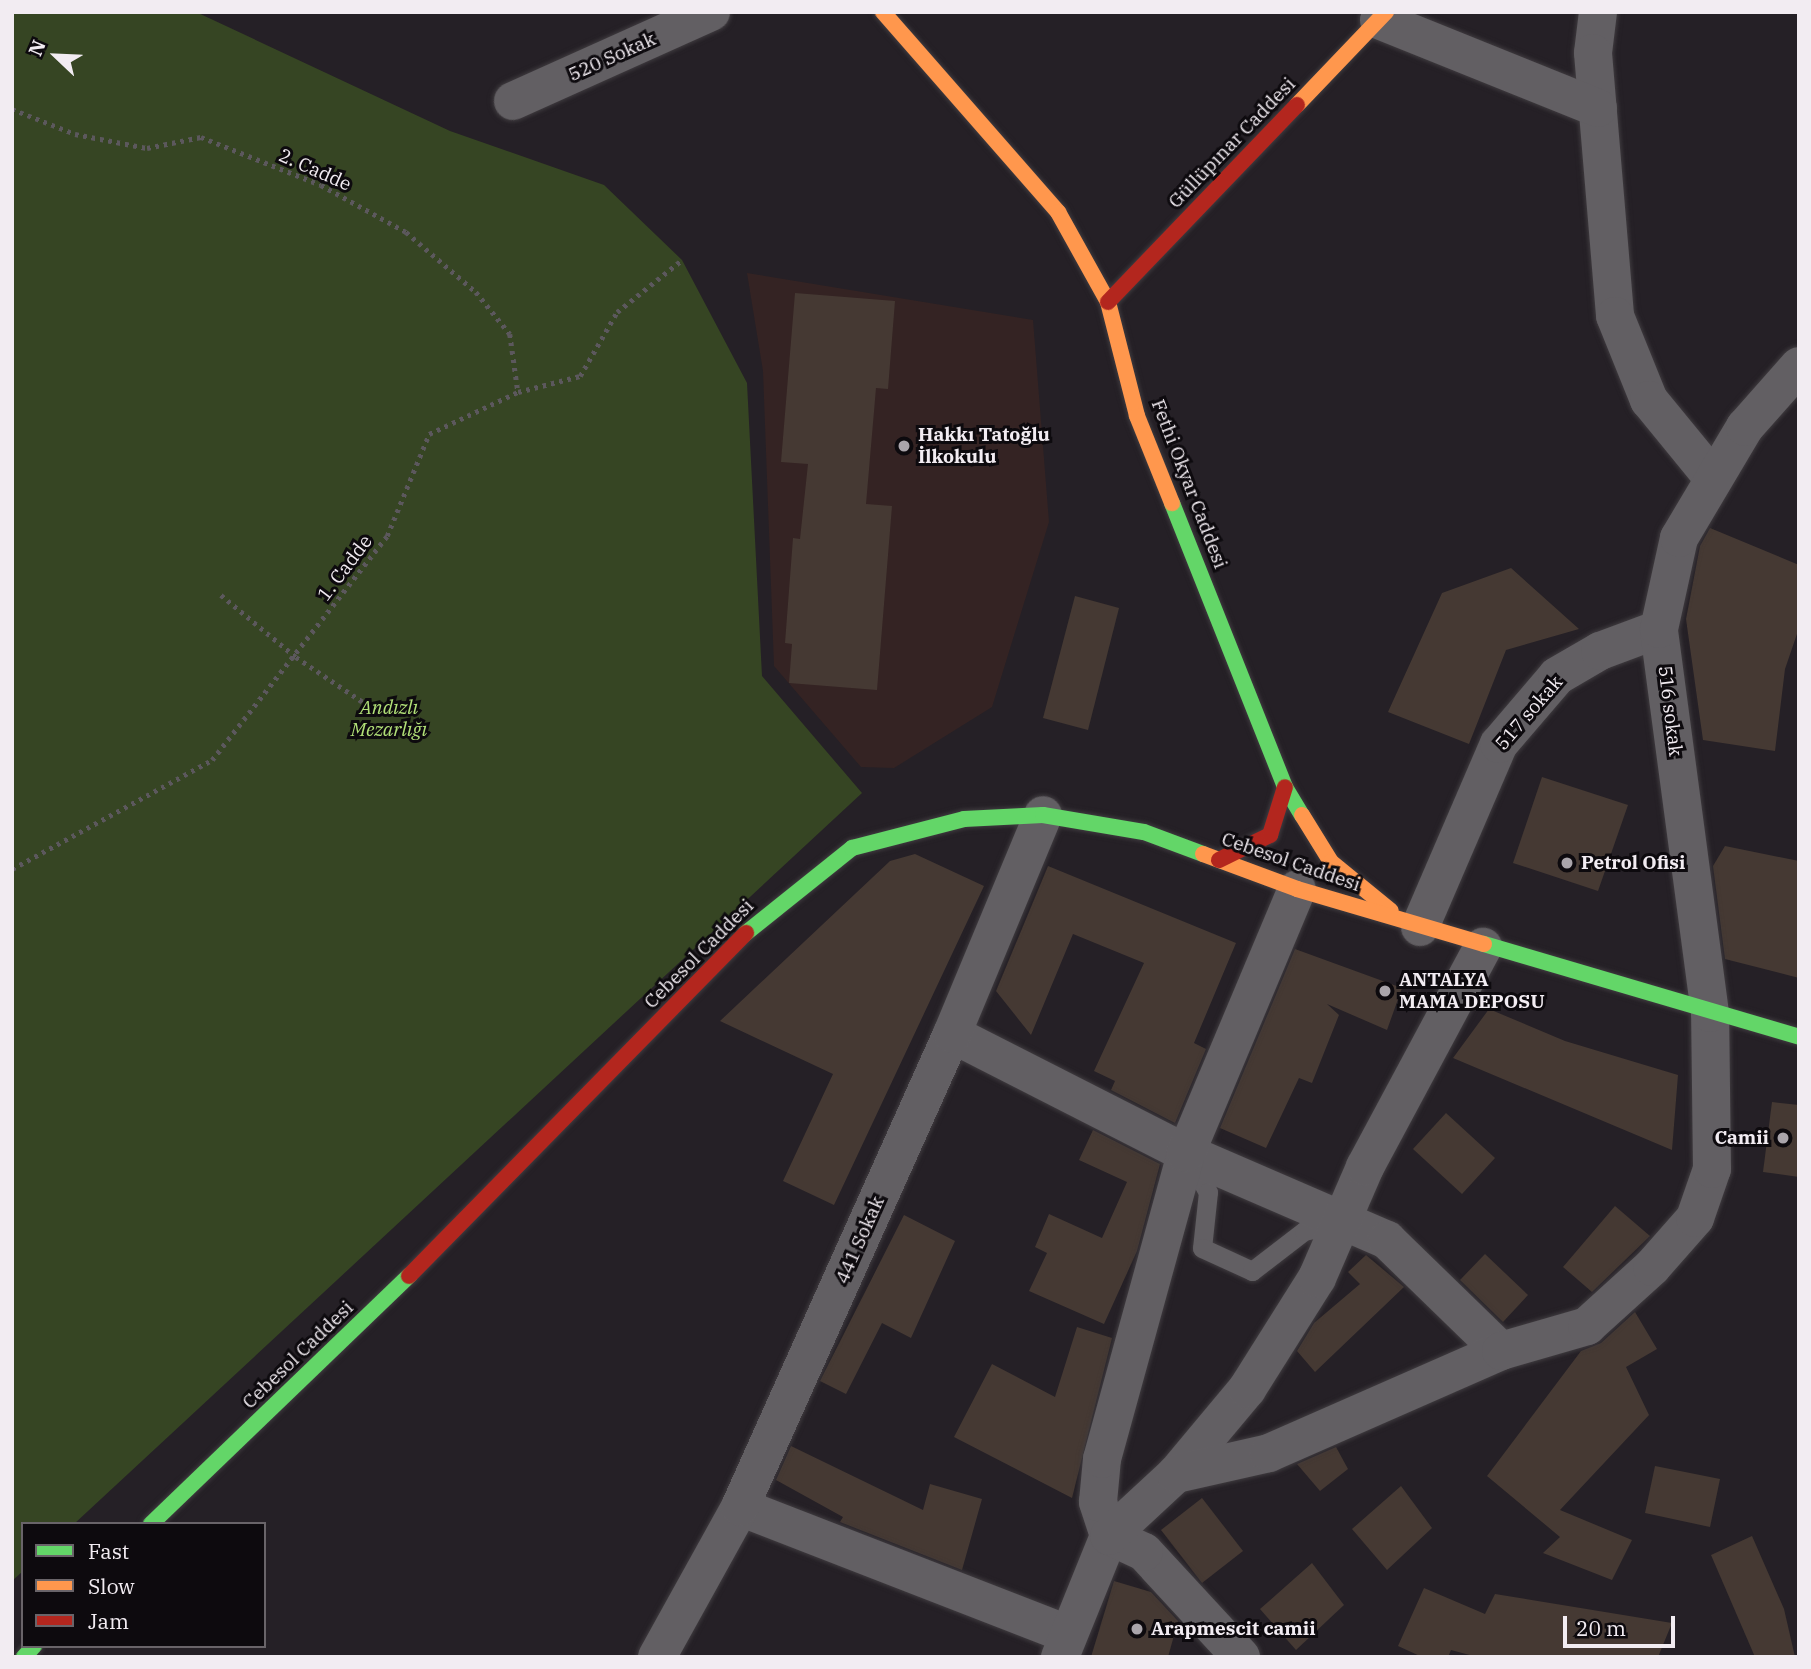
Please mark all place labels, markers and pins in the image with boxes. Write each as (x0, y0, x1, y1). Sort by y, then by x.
place label: Hakkı Tatoğlu İlkokulu (918, 424, 1050, 468)
marker: Hakkı Tatoğlu İlkokulu (896, 438, 912, 454)
place label: Petrol Ofisi (1581, 852, 1685, 874)
marker: Petrol Ofisi (1559, 855, 1575, 871)
place label: ANTALYA MAMA DEPOSU (1399, 969, 1545, 1013)
marker: ANTALYA MAMA DEPOSU (1377, 983, 1393, 999)
place label: Camii (1715, 1127, 1769, 1149)
marker: Camii (1775, 1130, 1791, 1146)
place label: Arapmescit camii (1151, 1618, 1316, 1640)
marker: Arapmescit camii (1129, 1621, 1145, 1637)

